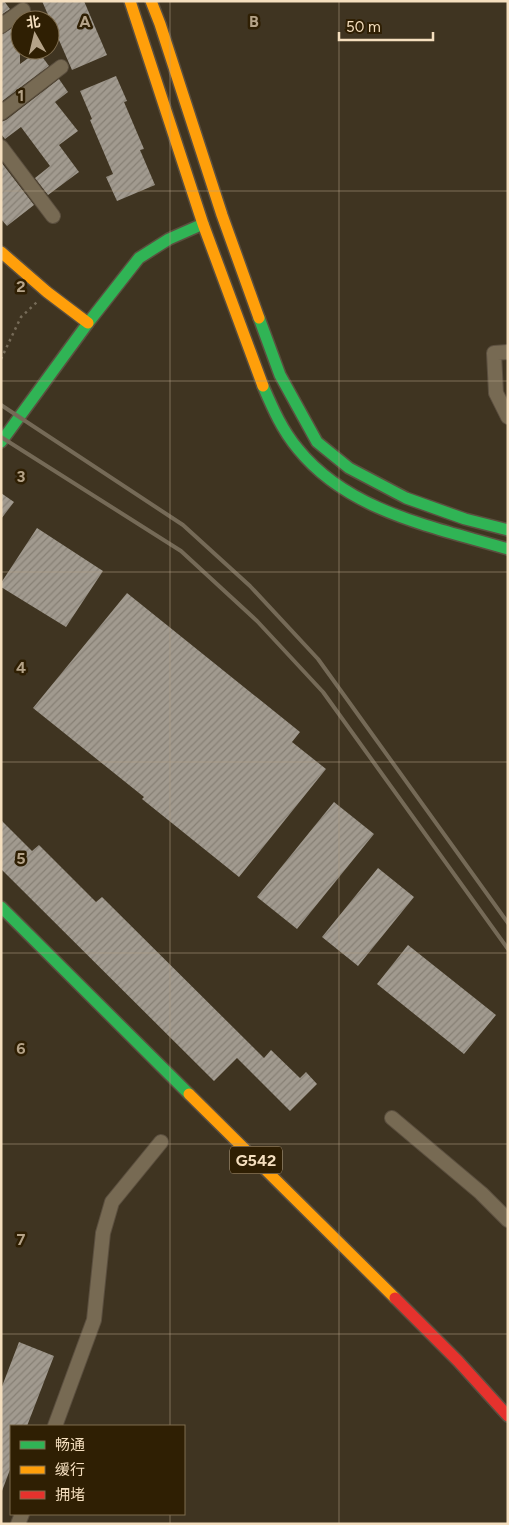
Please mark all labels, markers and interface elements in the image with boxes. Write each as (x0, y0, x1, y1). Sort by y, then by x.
north arrow (10, 10, 60, 60)
scale bar (339, 10, 433, 42)
text: A (79, 12, 91, 31)
text: B (249, 12, 259, 31)
text: 北 (25, 13, 41, 32)
text: 50 m (346, 18, 381, 36)
text: 1 (18, 86, 24, 105)
text: 2 (16, 277, 26, 296)
text: 3 (17, 467, 26, 486)
text: 4 (16, 658, 26, 677)
text: 5 (16, 849, 26, 868)
text: 6 (16, 1039, 26, 1058)
road number: G542 (230, 1146, 282, 1174)
text: 7 (17, 1230, 26, 1249)
legend (10, 1425, 185, 1515)
text: 畅通 (55, 1436, 85, 1454)
text: 缓行 (55, 1461, 85, 1479)
text: 拥堵 (55, 1486, 85, 1504)

